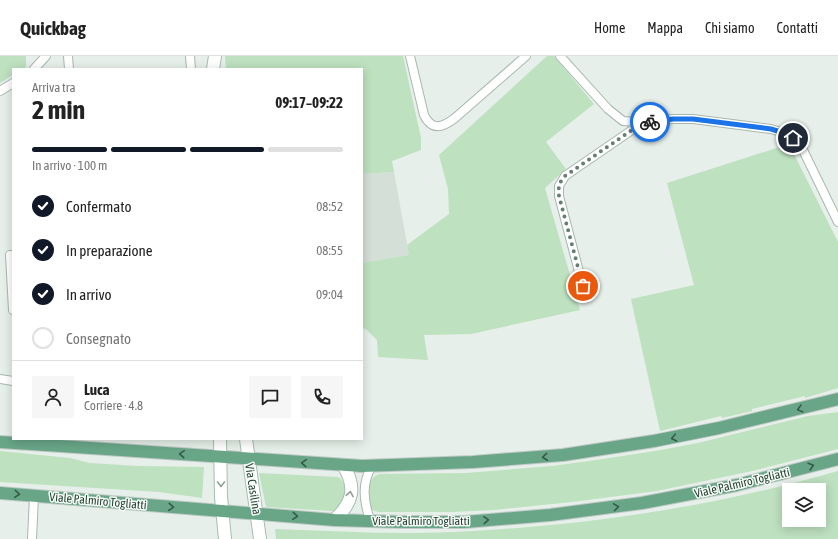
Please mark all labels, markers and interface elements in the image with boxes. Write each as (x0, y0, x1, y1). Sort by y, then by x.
text: Quickbag (20, 17, 86, 39)
text: Home (594, 20, 625, 36)
text: Mappa (647, 20, 683, 36)
text: Chi siamo (705, 20, 755, 36)
text: Contatti (777, 20, 818, 36)
text: Arriva tra (32, 80, 75, 95)
text: 09:17–09:22 (275, 94, 343, 111)
text: 2 min (32, 95, 85, 125)
courier (630, 102, 670, 142)
icon: bike (639, 111, 661, 133)
pin (776, 121, 810, 155)
icon: home (782, 127, 804, 149)
text: In arrivo · 100 m (32, 158, 107, 173)
icon: check (32, 195, 54, 217)
text: Confermato (66, 198, 131, 215)
text: 08:52 (316, 199, 343, 214)
icon: check (32, 239, 54, 261)
text: In preparazione (66, 242, 153, 259)
text: 08:55 (316, 243, 343, 258)
pin (566, 269, 600, 303)
icon: bag (572, 275, 594, 297)
icon: check (32, 283, 54, 305)
text: In arrivo (66, 286, 112, 303)
text: 09:04 (316, 287, 343, 302)
text: Consegnato (66, 330, 131, 347)
button: person (32, 376, 74, 418)
button: chat (249, 376, 291, 418)
button: phone (301, 376, 343, 418)
text: Luca (84, 381, 110, 398)
text: Corriere · 4.8 (84, 398, 143, 413)
one-way arrow (797, 404, 803, 412)
one-way arrow (670, 433, 677, 441)
one-way arrow (179, 450, 185, 459)
one-way arrow (542, 452, 548, 461)
one-way arrow (301, 458, 307, 467)
one-way arrow (808, 462, 815, 471)
street label: Via Casilina (242, 463, 264, 515)
street label: Viale Palmiro Togliatti (693, 465, 791, 501)
one-way arrow (217, 481, 225, 487)
map controls (782, 483, 826, 527)
button: layers (782, 483, 826, 527)
one-way arrow (14, 489, 20, 498)
street label: Viale Palmiro Togliatti (49, 490, 147, 512)
one-way arrow (346, 491, 354, 497)
one-way arrow (168, 502, 174, 511)
one-way arrow (613, 503, 619, 512)
one-way arrow (292, 512, 298, 521)
street label: Viale Palmiro Togliatti (372, 514, 470, 528)
one-way arrow (483, 516, 489, 525)

